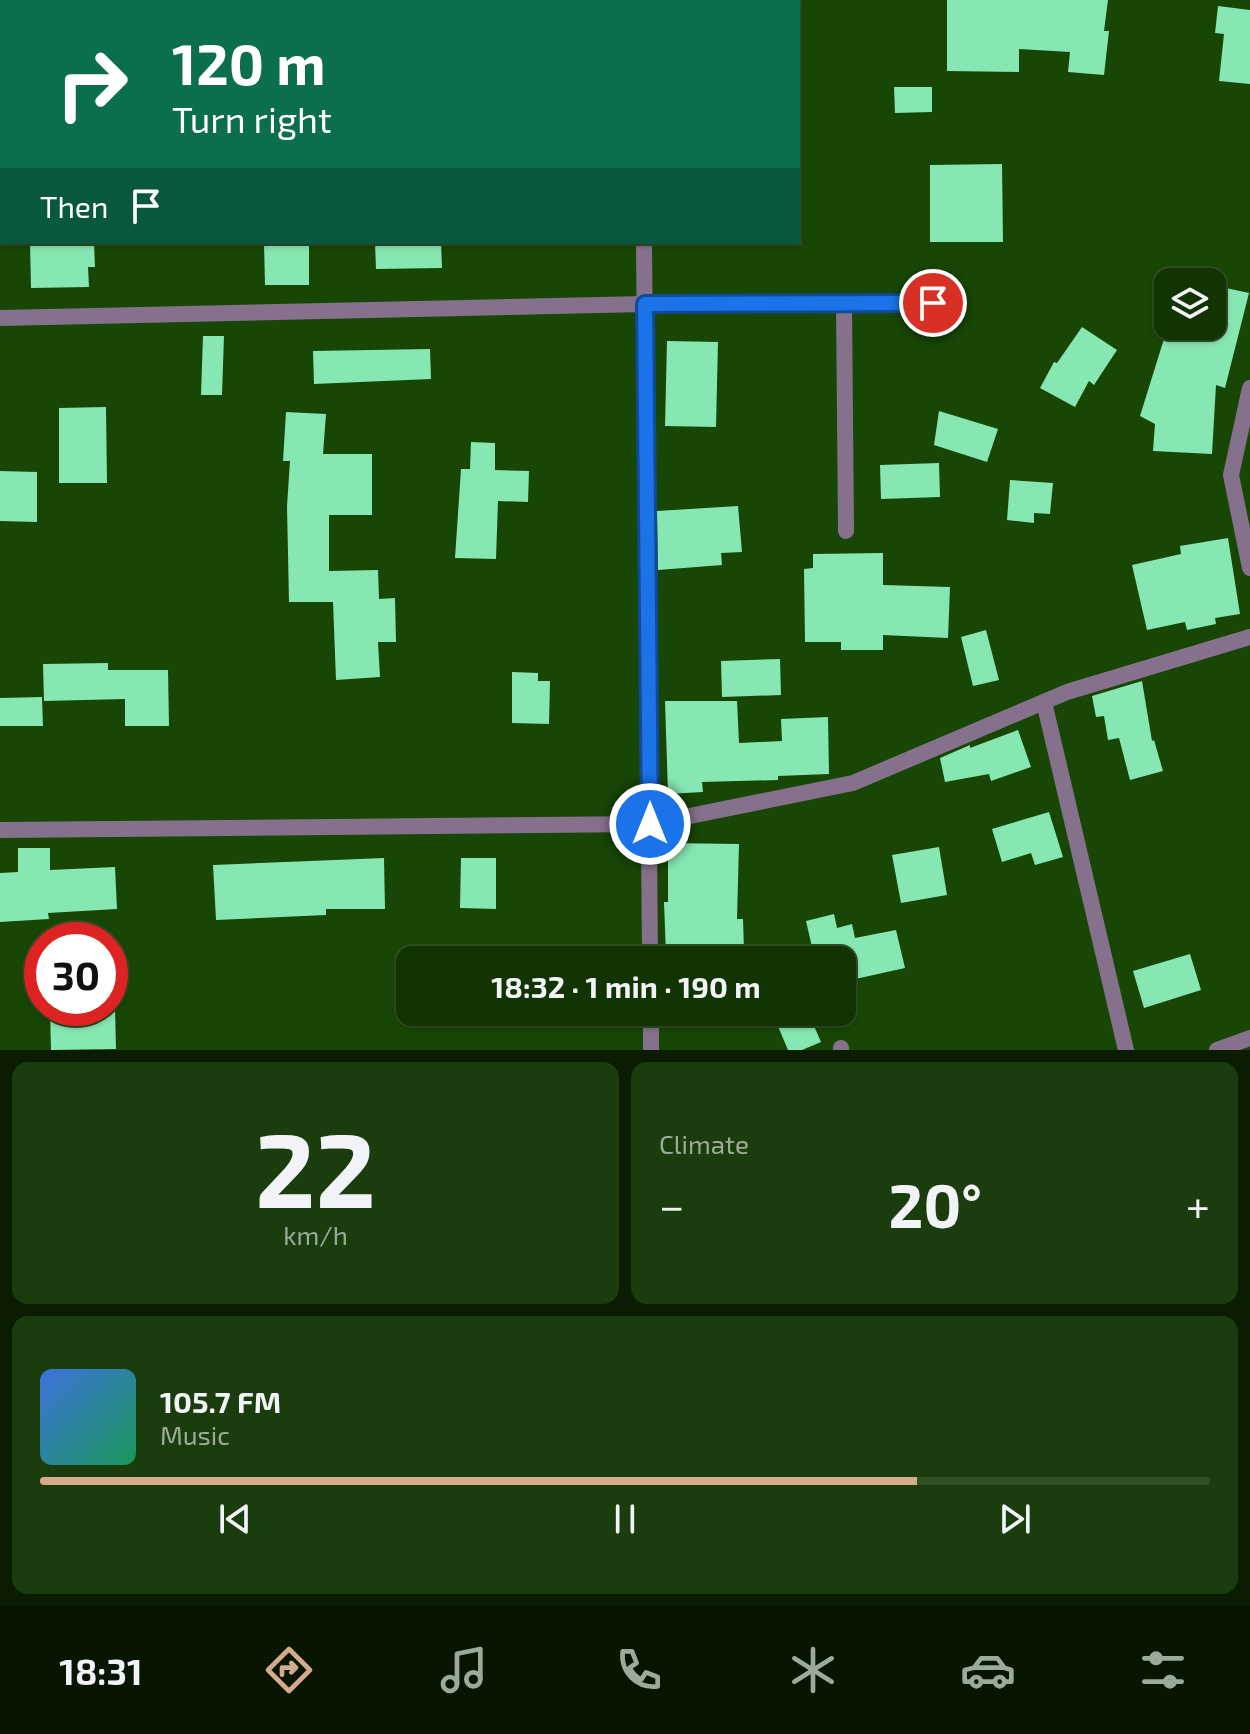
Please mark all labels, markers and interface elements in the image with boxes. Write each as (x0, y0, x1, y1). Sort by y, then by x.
text: 120 m (172, 29, 326, 96)
icon: right (40, 32, 144, 136)
text: Turn right (172, 97, 332, 140)
icon: arrive (124, 184, 168, 228)
text: Then (40, 188, 108, 224)
map controls (1154, 268, 1226, 340)
button: layers (1154, 268, 1226, 340)
pin (899, 269, 967, 337)
icon: arrive (911, 281, 955, 325)
position arrow (608, 782, 692, 866)
speed limit sign: 30 (24, 922, 128, 1026)
text: 18:32 · 1 min · 190 m (491, 968, 761, 1004)
text: 22 (255, 1104, 376, 1229)
text: Climate (659, 1128, 749, 1159)
text: 20° (889, 1168, 982, 1240)
text: − (659, 1178, 685, 1231)
text: + (1186, 1178, 1210, 1231)
text: km/h (283, 1219, 348, 1250)
text: 105.7 FM (160, 1383, 281, 1419)
text: Music (160, 1419, 230, 1450)
icon: previous (213, 1497, 257, 1541)
icon: pause (603, 1497, 647, 1541)
icon: next (993, 1497, 1037, 1541)
icon: directions (261, 1642, 317, 1698)
icon: music (436, 1642, 492, 1698)
icon: phone (611, 1642, 667, 1698)
icon: climate (785, 1642, 841, 1698)
icon: car (960, 1642, 1016, 1698)
icon: filters (1135, 1642, 1191, 1698)
text: 18:31 (59, 1649, 143, 1692)

